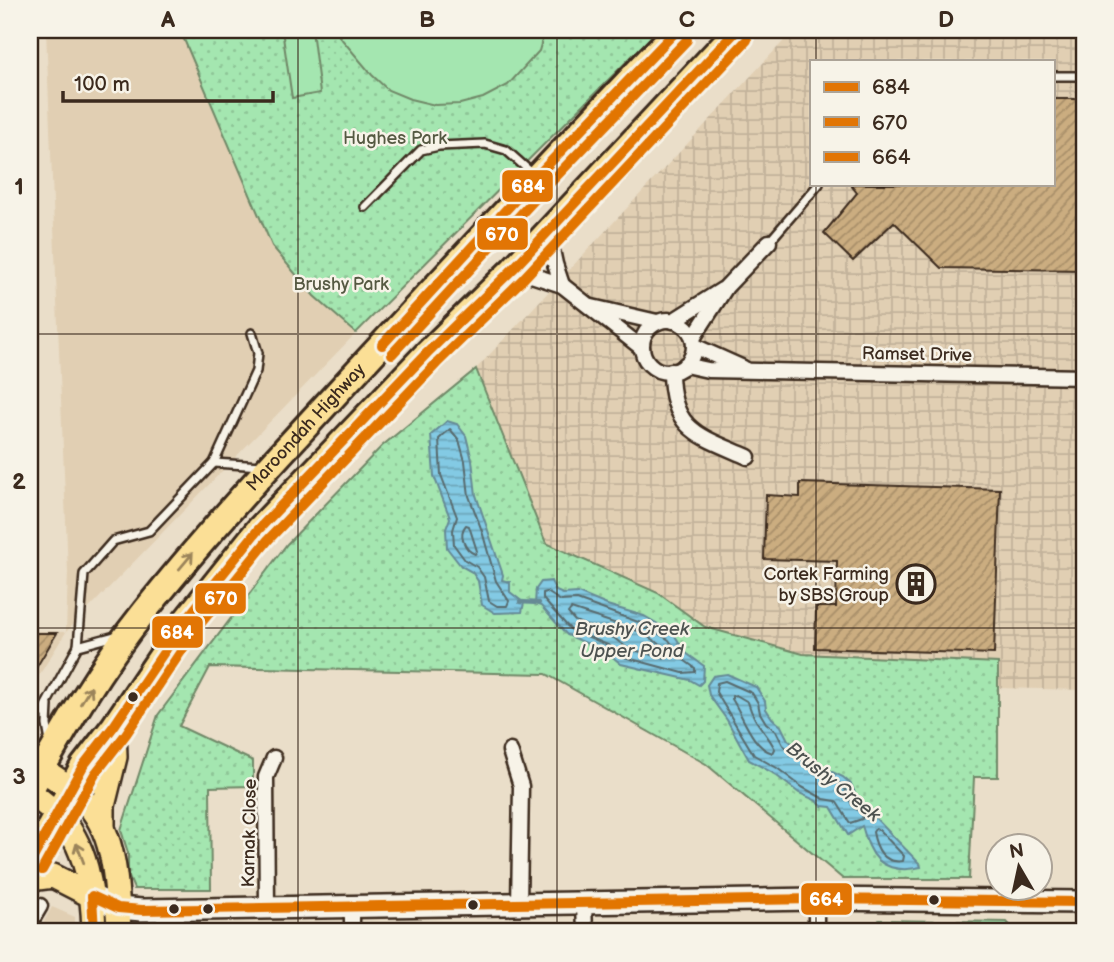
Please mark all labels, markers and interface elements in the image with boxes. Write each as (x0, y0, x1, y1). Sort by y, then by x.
text: A (160, 6, 176, 34)
text: B (419, 6, 435, 34)
text: C (679, 6, 695, 34)
text: D (938, 6, 954, 34)
scale bar (63, 60, 273, 104)
legend (810, 60, 1054, 186)
text: 100 m (74, 72, 130, 97)
text: 684 (872, 75, 910, 100)
text: 670 (872, 111, 908, 136)
park label: Hughes Park (343, 128, 447, 149)
text: 664 (872, 145, 911, 170)
line badge: 684 (501, 169, 554, 203)
text: 1 (14, 173, 24, 201)
text: 684 (511, 176, 545, 199)
line badge: 670 (476, 217, 529, 251)
text: 670 (485, 224, 519, 247)
park label: Brushy Park (293, 274, 389, 295)
street label: Ramset Drive (862, 343, 973, 366)
street label: Maroondah Highway (242, 359, 370, 496)
text: 2 (12, 468, 26, 496)
one-way arrow (179, 553, 194, 571)
building icon: Cortek Farming by SBS Group (895, 563, 937, 605)
place label: Cortek Farming by SBS Group (763, 564, 889, 606)
line badge: 670 (194, 582, 247, 615)
text: 670 (204, 588, 238, 611)
line badge: 684 (151, 615, 204, 649)
water label: Brushy Creek Upper Pond (575, 618, 690, 663)
text: 684 (160, 622, 194, 645)
one-way arrow (79, 686, 93, 706)
unlabelled marker (126, 690, 140, 704)
water label: Brushy Creek (781, 737, 885, 827)
text: 3 (12, 763, 26, 791)
street label: Karnak Close (238, 778, 261, 887)
north arrow (984, 832, 1054, 902)
text: N (1008, 839, 1025, 864)
one-way arrow (73, 842, 86, 864)
line badge: 664 (800, 882, 853, 916)
text: 664 (809, 889, 843, 912)
unlabelled marker (927, 893, 941, 907)
unlabelled marker (466, 898, 480, 912)
unlabelled marker (167, 902, 181, 916)
unlabelled marker (201, 902, 215, 916)

